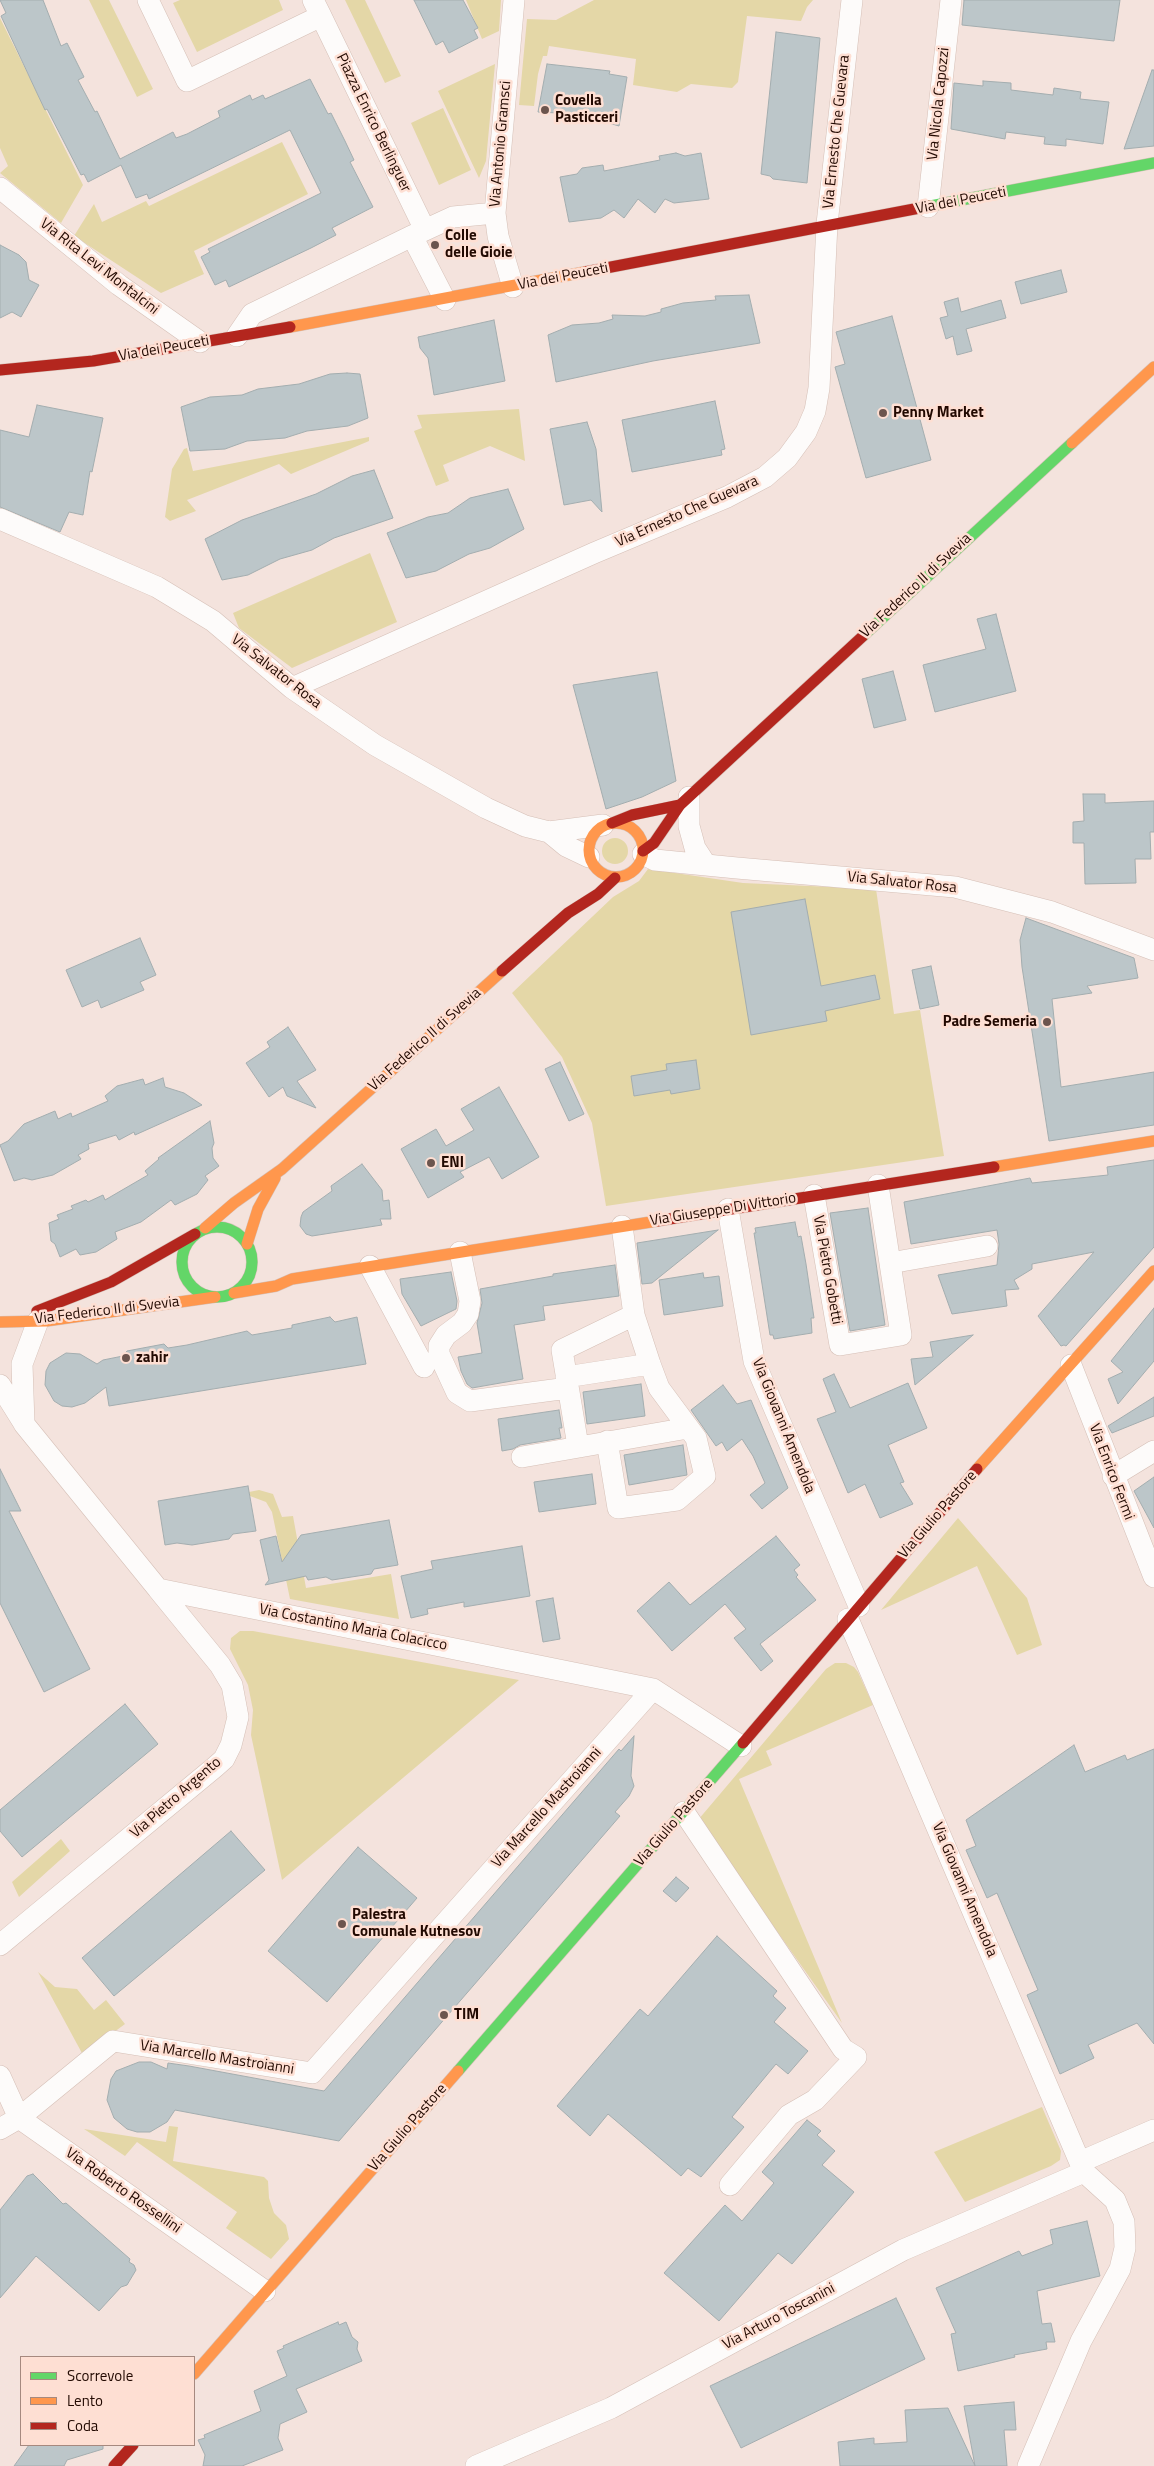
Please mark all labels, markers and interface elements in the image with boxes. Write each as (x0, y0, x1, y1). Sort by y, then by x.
street label: Via Nicola Capozzi (924, 47, 954, 161)
street label: Piazza Enrico Berlinguer (332, 51, 414, 195)
street label: Via Ernesto Che Guevara (820, 54, 854, 210)
street label: Via Antonio Gramsci (487, 80, 515, 208)
place label: Covella Pasticceri (555, 92, 618, 127)
marker: Covella Pasticceri (539, 104, 551, 116)
street label: Via dei Peuceti (914, 183, 1008, 219)
street label: Via Rita Levi Montalcini (36, 215, 162, 319)
place label: Colle delle Gioie (445, 227, 512, 262)
marker: Colle delle Gioie (429, 239, 441, 251)
street label: Via dei Peuceti (516, 259, 610, 295)
street label: Via dei Peuceti (117, 332, 211, 366)
place label: Penny Market (893, 404, 984, 422)
marker: Penny Market (877, 407, 889, 419)
street label: Via Ernesto Che Guevara (613, 472, 761, 552)
street label: Via Federico II di Svevia (857, 530, 975, 642)
street label: Via Salvator Rosa (227, 631, 325, 713)
street label: Via Salvator Rosa (846, 868, 958, 898)
street label: Via Federico II di Svevia (365, 985, 485, 1095)
place label: Padre Semeria (943, 1013, 1037, 1031)
marker: Padre Semeria (1041, 1016, 1053, 1028)
place label: ENI (441, 1154, 464, 1172)
marker: ENI (425, 1157, 437, 1169)
street label: Via Giuseppe Di Vittorio (649, 1190, 797, 1230)
street label: Via Pietro Gobetti (809, 1214, 845, 1326)
street label: Via Federico II di Svevia (34, 1293, 180, 1329)
place label: zahir (136, 1349, 168, 1367)
marker: zahir (120, 1352, 132, 1364)
street label: Via Giovanni Amendola (748, 1356, 818, 1496)
street label: Via Enrico Fermi (1084, 1421, 1138, 1523)
street label: Via Giulio Pastore (895, 1467, 981, 1563)
street label: Via Costantino Maria Colacicco (257, 1601, 449, 1655)
street label: Via Marcello Mastroianni (488, 1744, 606, 1872)
street label: Via Pietro Argento (127, 1754, 225, 1842)
street label: Via Giulio Pastore (631, 1775, 717, 1871)
street label: Via Giovanni Amendola (928, 1820, 1000, 1960)
place label: Palestra Comunale Kutnesov (352, 1906, 481, 1941)
marker: Palestra Comunale Kutnesov (336, 1918, 348, 1930)
place label: TIM (454, 2006, 479, 2024)
marker: TIM (438, 2009, 450, 2021)
street label: Via Marcello Mastroianni (139, 2037, 295, 2079)
street label: Via Giulio Pastore (365, 2080, 451, 2176)
street label: Via Roberto Rossellini (62, 2144, 184, 2238)
street label: Via Arturo Toscanini (720, 2280, 838, 2354)
legend (20, 2356, 195, 2446)
text: Scorrevole (67, 2364, 133, 2387)
text: Lento (67, 2389, 103, 2412)
text: Coda (67, 2414, 98, 2437)

